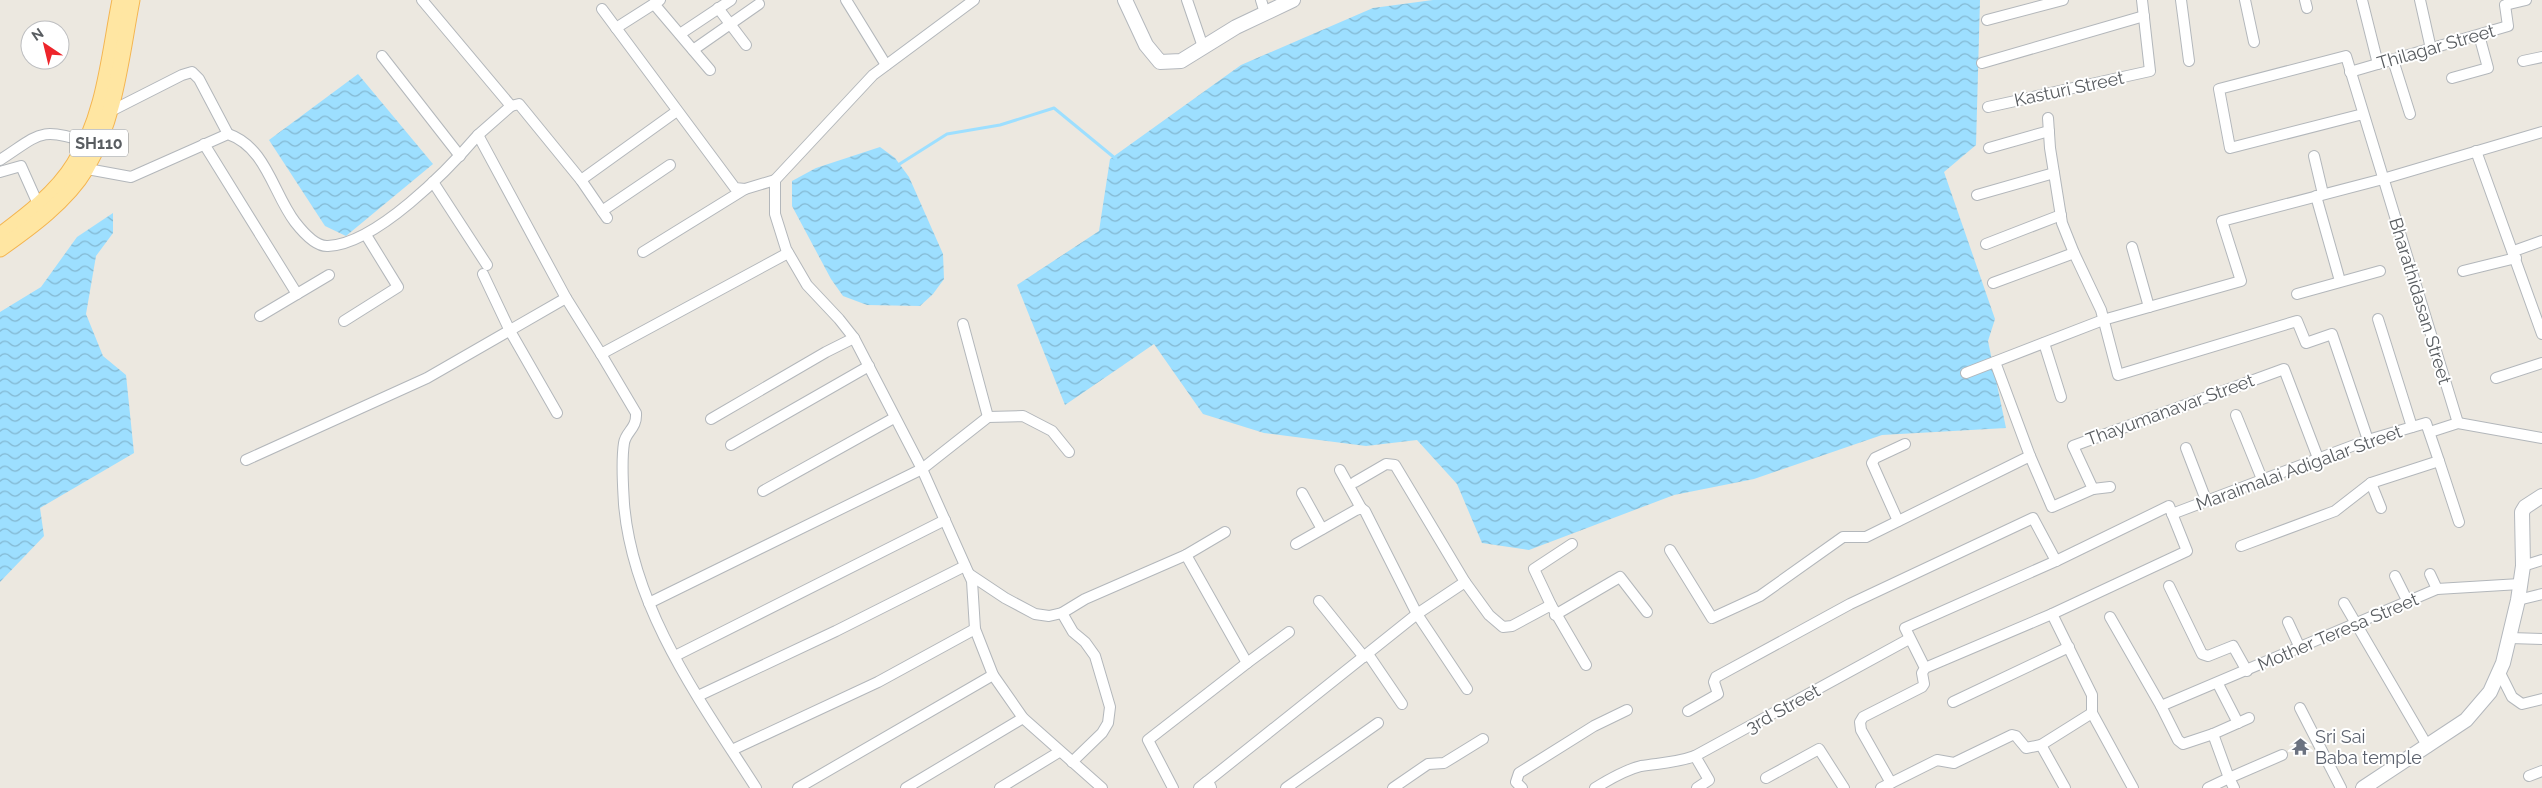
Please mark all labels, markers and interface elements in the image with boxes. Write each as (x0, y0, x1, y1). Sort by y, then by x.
north arrow (20, 20, 70, 70)
street label: Thilagar Street (2375, 20, 2497, 73)
text: N (29, 25, 47, 44)
street label: Kasturi Street (2012, 67, 2126, 110)
road number: SH110 (70, 130, 128, 156)
street label: Bharathidasan Street (2385, 215, 2456, 387)
street label: Thayumanavar Street (2083, 369, 2257, 450)
street label: Maraimalai Adigalar Street (2193, 420, 2405, 515)
street label: Mother Teresa Street (2254, 588, 2421, 675)
street label: 3rd Street (1742, 680, 1823, 737)
place label: Sri Sai Baba temple (2315, 726, 2422, 768)
temple icon: Sri Sai Baba temple (2291, 737, 2311, 757)

